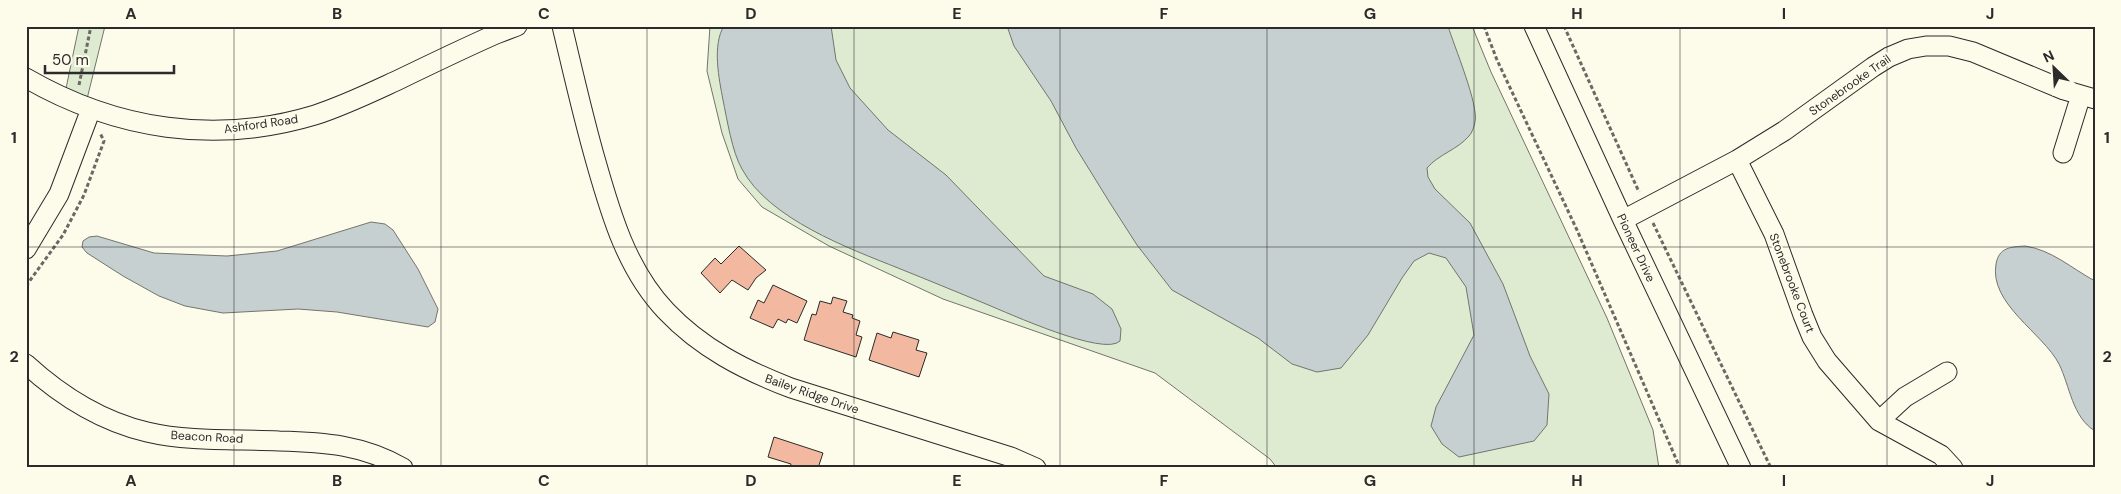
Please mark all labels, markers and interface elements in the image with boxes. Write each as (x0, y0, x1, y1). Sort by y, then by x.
text: A (125, 3, 137, 24)
text: B (332, 3, 342, 24)
text: C (538, 3, 550, 24)
text: D (745, 3, 757, 24)
text: E (952, 3, 962, 24)
text: F (1160, 3, 1169, 24)
text: G (1364, 3, 1376, 24)
text: H (1571, 3, 1583, 24)
text: I (1782, 3, 1786, 24)
text: J (1986, 3, 1994, 24)
scale bar (45, 42, 174, 74)
north arrow (2028, 42, 2078, 92)
text: N (2040, 46, 2057, 67)
text: 50 m (52, 50, 89, 70)
street label: Stonebrooke Trail (1806, 51, 1894, 119)
street label: Ashford Road (223, 111, 299, 137)
text: 1 (11, 127, 17, 148)
text: 1 (2104, 127, 2110, 148)
street label: Pioneer Drive (1613, 211, 1659, 285)
street label: Stonebrooke Court (1766, 231, 1819, 335)
text: 2 (9, 346, 19, 367)
text: 2 (2102, 346, 2112, 367)
street label: Bailey Ridge Drive (763, 370, 861, 418)
street label: Beacon Road (170, 427, 244, 447)
text: A (125, 470, 137, 491)
text: B (332, 470, 342, 491)
text: C (538, 470, 550, 491)
text: D (745, 470, 757, 491)
text: E (952, 470, 962, 491)
text: F (1160, 470, 1169, 491)
text: G (1364, 470, 1376, 491)
text: H (1571, 470, 1583, 491)
text: I (1782, 470, 1786, 491)
text: J (1986, 470, 1994, 491)

